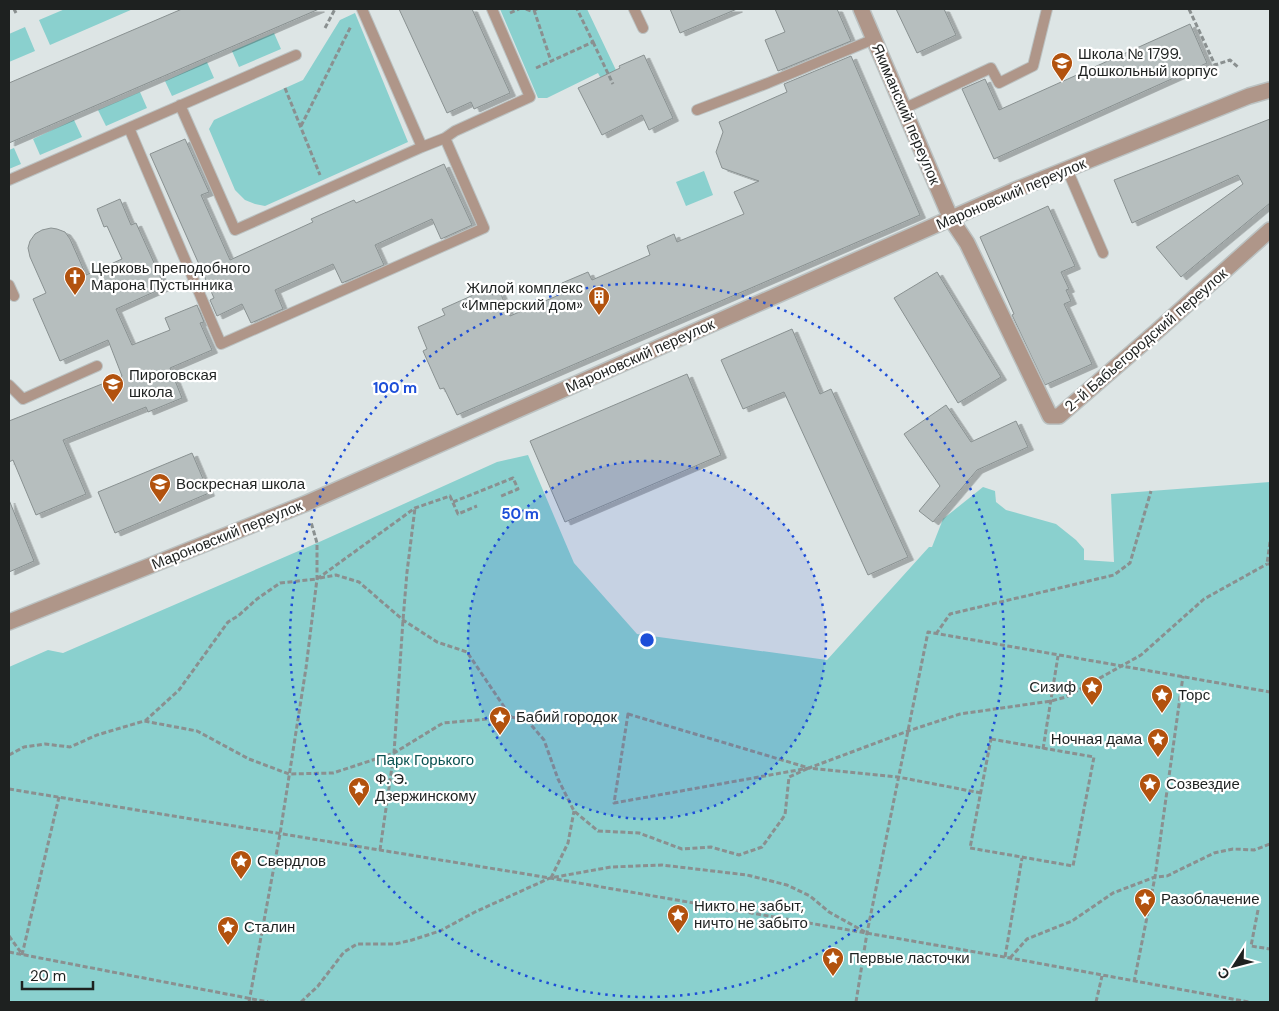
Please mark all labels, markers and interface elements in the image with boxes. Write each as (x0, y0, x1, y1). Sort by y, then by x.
street label: Якиманский переулок (867, 40, 945, 188)
place label: Школа № 1799. Дошкольный корпус (1078, 44, 1218, 81)
school or university icon: Школа № 1799. Дошкольный корпус (1050, 51, 1074, 82)
street label: Мароновский переулок (933, 153, 1089, 235)
place label: Церковь преподобного Марона Пустынника (91, 258, 250, 295)
street label: 2-й Бабьегородский переулок (1060, 263, 1232, 416)
church icon: Церковь преподобного Марона Пустынника (63, 265, 87, 296)
place label: Жилой комплекс «Имперский дом» (461, 278, 583, 315)
building icon: Жилой комплекс «Имперский дом» (587, 285, 611, 316)
street label: Мароновский переулок (562, 314, 718, 398)
place label: Пироговская школа (129, 365, 217, 402)
school or university icon: Пироговская школа (101, 372, 125, 403)
text: 100 m (373, 378, 417, 398)
school or university icon: Воскресная школа (148, 472, 172, 503)
place label: Воскресная школа (176, 474, 306, 494)
street label: Мароновский переулок (149, 495, 306, 574)
text: 50 m (501, 504, 539, 524)
centre of rings (638, 631, 656, 649)
place icon: Сизиф (1080, 675, 1104, 706)
place label: Сизиф (1029, 677, 1076, 697)
place icon: Торс (1150, 683, 1174, 714)
place label: Торс (1178, 685, 1211, 705)
place icon: Бабий городок (488, 705, 512, 736)
place label: Бабий городок (516, 707, 617, 727)
place icon: Ночная дама (1146, 727, 1170, 758)
place label: Ночная дама (1051, 729, 1143, 749)
park label: Парк Горького (376, 750, 474, 770)
place label: Ф. Э. Дзержинскому (375, 769, 477, 806)
place icon: Созвездие (1138, 772, 1162, 803)
place label: Созвездие (1166, 774, 1240, 794)
place icon: Ф. Э. Дзержинскому (347, 776, 371, 807)
place icon: Свердлов (229, 849, 253, 880)
place label: Свердлов (257, 851, 326, 871)
place icon: Разоблачение (1133, 887, 1157, 918)
place label: Разоблачение (1161, 889, 1260, 909)
place label: Никто не забыт, ничто не забыто (694, 896, 808, 933)
place icon: Никто не забыт, ничто не забыто (666, 903, 690, 934)
place icon: Сталин (216, 915, 240, 946)
place label: Сталин (244, 917, 295, 937)
north arrow (1209, 941, 1259, 991)
place icon: Первые ласточки (821, 946, 845, 977)
place label: Первые ласточки (849, 948, 970, 968)
scale bar (22, 958, 94, 990)
text: С (1213, 964, 1234, 983)
text: 20 m (30, 966, 66, 986)

